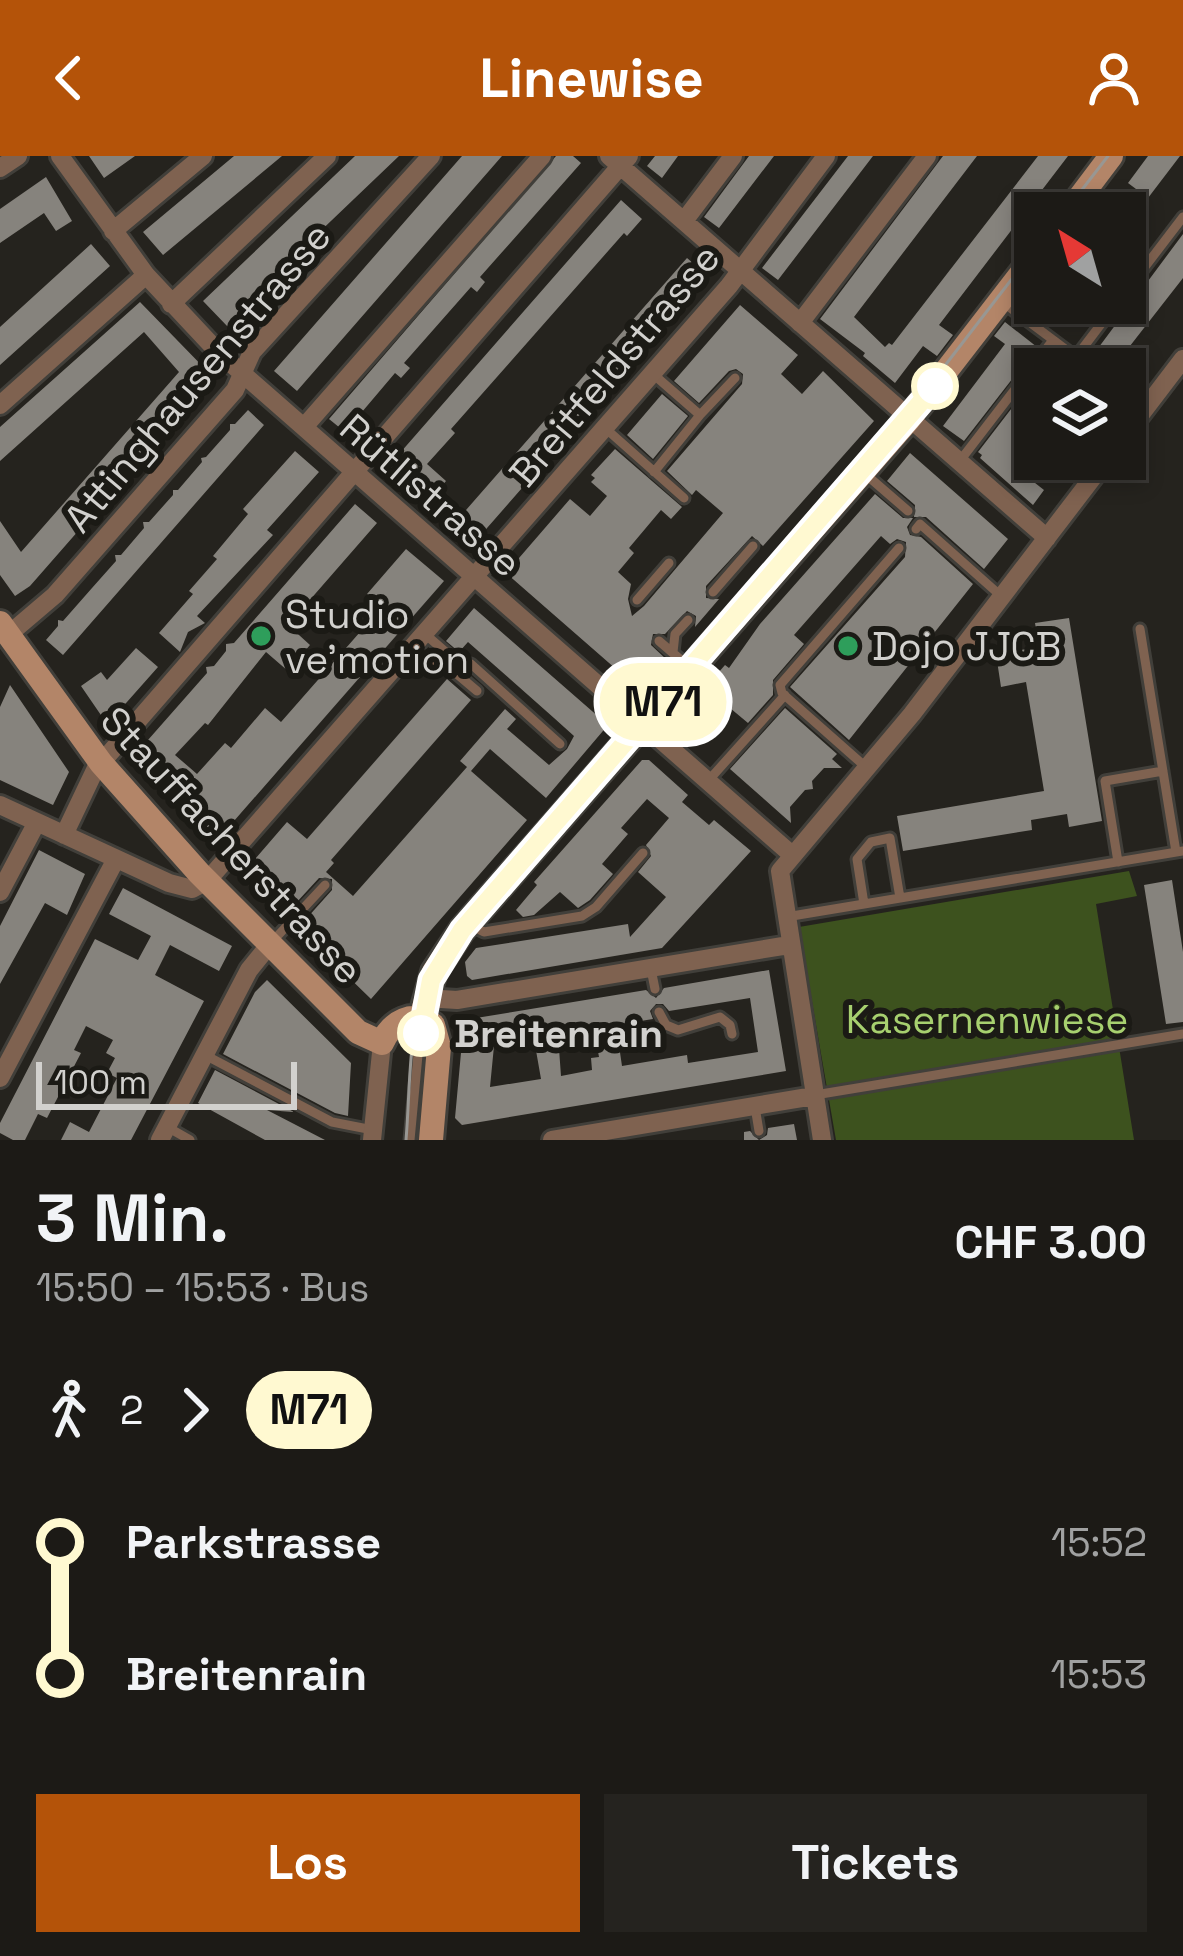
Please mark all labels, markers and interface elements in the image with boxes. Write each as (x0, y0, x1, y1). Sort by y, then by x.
text: Linewise (479, 44, 704, 113)
icon: back (36, 45, 102, 111)
icon: person (1081, 45, 1147, 111)
north arrow (1014, 192, 1146, 324)
map controls (1014, 192, 1146, 480)
street label: Attinghausenstrasse (53, 212, 341, 542)
street label: Breitfeldstrasse (499, 234, 730, 497)
button: layers (1014, 348, 1146, 480)
unlabelled marker (913, 364, 957, 408)
street label: Rütlistrasse (330, 403, 531, 587)
place label: Studio ve'motion (285, 590, 469, 684)
place label: Dojo JJCB (872, 622, 1061, 671)
marker: Studio ve'motion (248, 623, 274, 649)
marker: Dojo JJCB (835, 633, 861, 659)
line badge: M71 (594, 663, 732, 741)
text: M71 (624, 675, 702, 728)
street label: Stauffacherstrasse (90, 696, 373, 994)
park label: Kasernenwiese (846, 995, 1128, 1044)
place label: Breitenrain (454, 1009, 663, 1058)
marker: Breitenrain (399, 1011, 443, 1055)
scale bar (36, 1056, 297, 1109)
text: 100 m (54, 1062, 147, 1104)
text: 3 Min. (36, 1176, 229, 1260)
text: CHF 3.00 (954, 1214, 1147, 1271)
text: 15:50 – 15:53 · Bus (36, 1263, 369, 1312)
icon: walk (36, 1377, 102, 1443)
icon: forward (162, 1377, 228, 1443)
text: M71 (270, 1383, 348, 1436)
text: 2 (120, 1386, 144, 1435)
text: Parkstrasse (126, 1514, 381, 1571)
text: 15:52 (1051, 1518, 1147, 1567)
text: Breitenrain (126, 1646, 367, 1703)
text: 15:53 (1051, 1650, 1147, 1699)
button: Los (36, 1794, 580, 1932)
button: Tickets (604, 1794, 1147, 1932)

